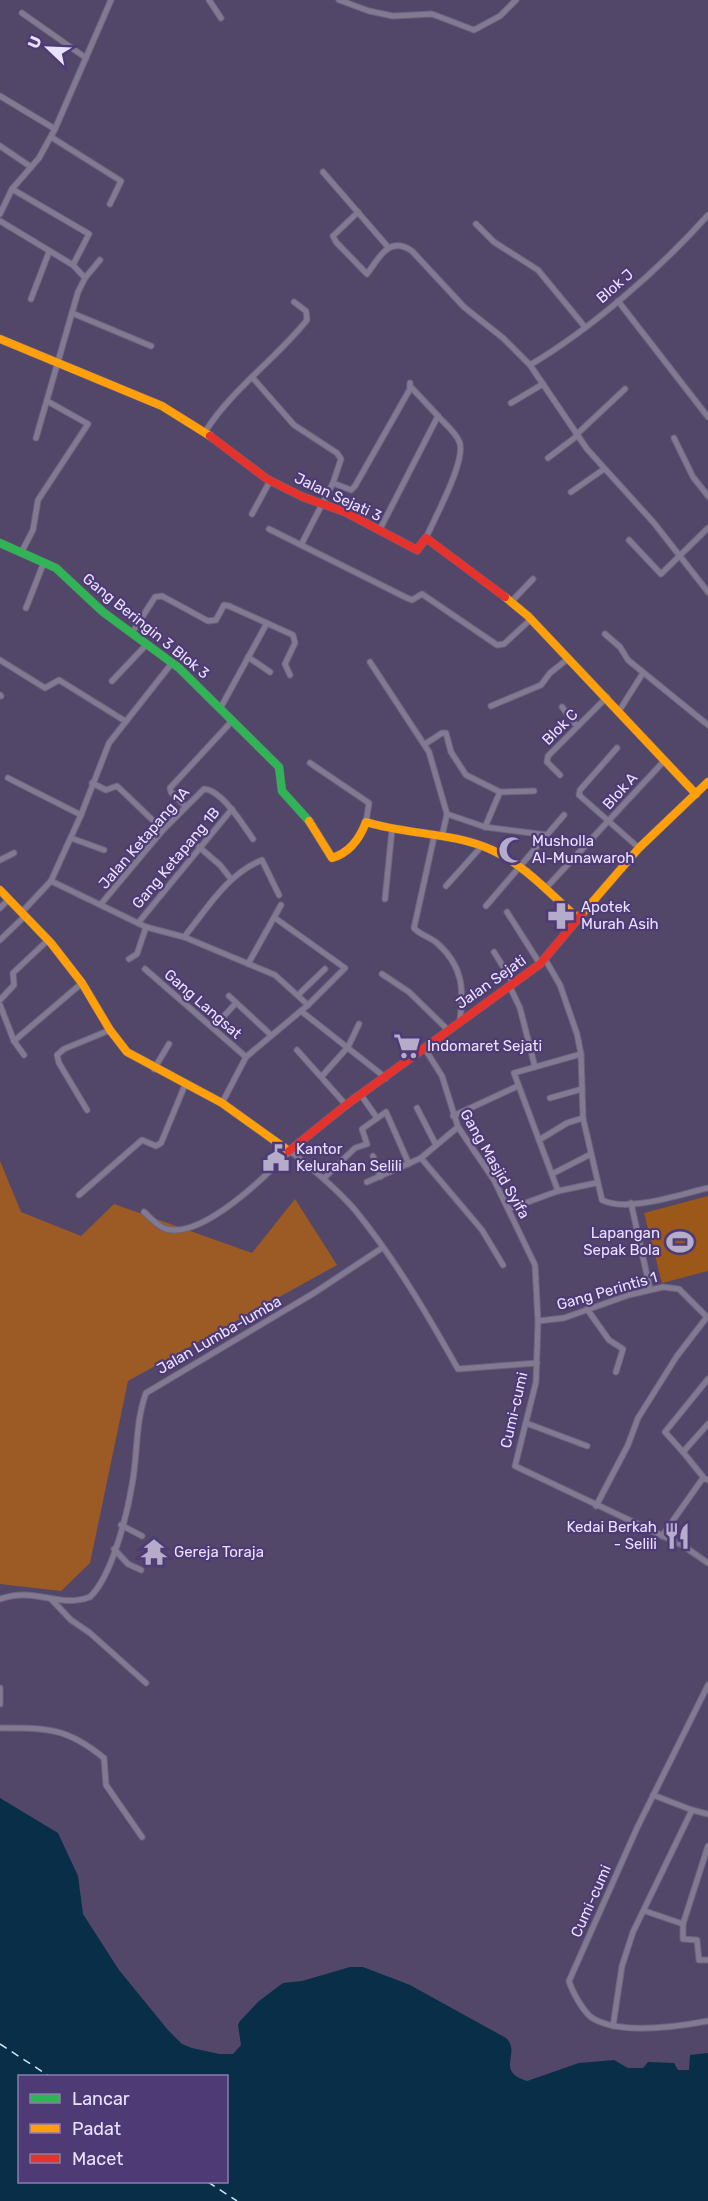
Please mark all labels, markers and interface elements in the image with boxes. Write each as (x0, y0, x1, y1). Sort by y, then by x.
north arrow (18, 18, 78, 78)
text: U (24, 33, 46, 51)
street label: Blok J (593, 265, 637, 307)
street label: Jalan Sejati 3 (291, 469, 385, 525)
street label: Gang Beringin 3 Blok 3 (79, 569, 213, 683)
street label: Blok C (538, 705, 582, 749)
street label: Blok A (599, 769, 641, 813)
street label: Jalan Ketapang 1A (95, 783, 193, 893)
street label: Gang Ketapang 1B (128, 804, 224, 912)
place label: Musholla Al-Munawaroh (532, 832, 635, 867)
mosque icon: Musholla Al-Munawaroh (497, 835, 527, 865)
place label: Apotek Murah Asih (581, 898, 659, 933)
pharmacy icon: Apotek Murah Asih (546, 901, 576, 931)
street label: Jalan Sejati (452, 951, 530, 1013)
street label: Gang Langsat (161, 965, 245, 1043)
supermarket icon: Indomaret Sejati (392, 1031, 422, 1061)
place label: Indomaret Sejati (427, 1037, 542, 1055)
street label: Gang Masjid Syifa (456, 1106, 534, 1222)
place label: Kantor Kelurahan Selili (296, 1140, 402, 1175)
public building icon: Kantor Kelurahan Selili (261, 1143, 291, 1173)
place label: Lapangan Sepak Bola (583, 1224, 660, 1259)
sports icon: Lapangan Sepak Bola (665, 1227, 695, 1257)
street label: Gang Perintis 1 (555, 1268, 659, 1314)
street label: Jalan Lumba-lumba (154, 1292, 284, 1378)
street label: Cumi-cumi (497, 1370, 531, 1450)
place label: Kedai Berkah - Selili (566, 1518, 657, 1553)
restaurant icon: Kedai Berkah - Selili (662, 1521, 692, 1551)
temple icon: Gereja Toraja (139, 1537, 169, 1567)
place label: Gereja Toraja (174, 1543, 264, 1561)
street label: Cumi-cumi (567, 1862, 615, 1940)
legend (18, 2075, 228, 2183)
text: Lancar (72, 2088, 130, 2110)
text: Padat (72, 2118, 121, 2140)
text: Macet (72, 2148, 123, 2170)

